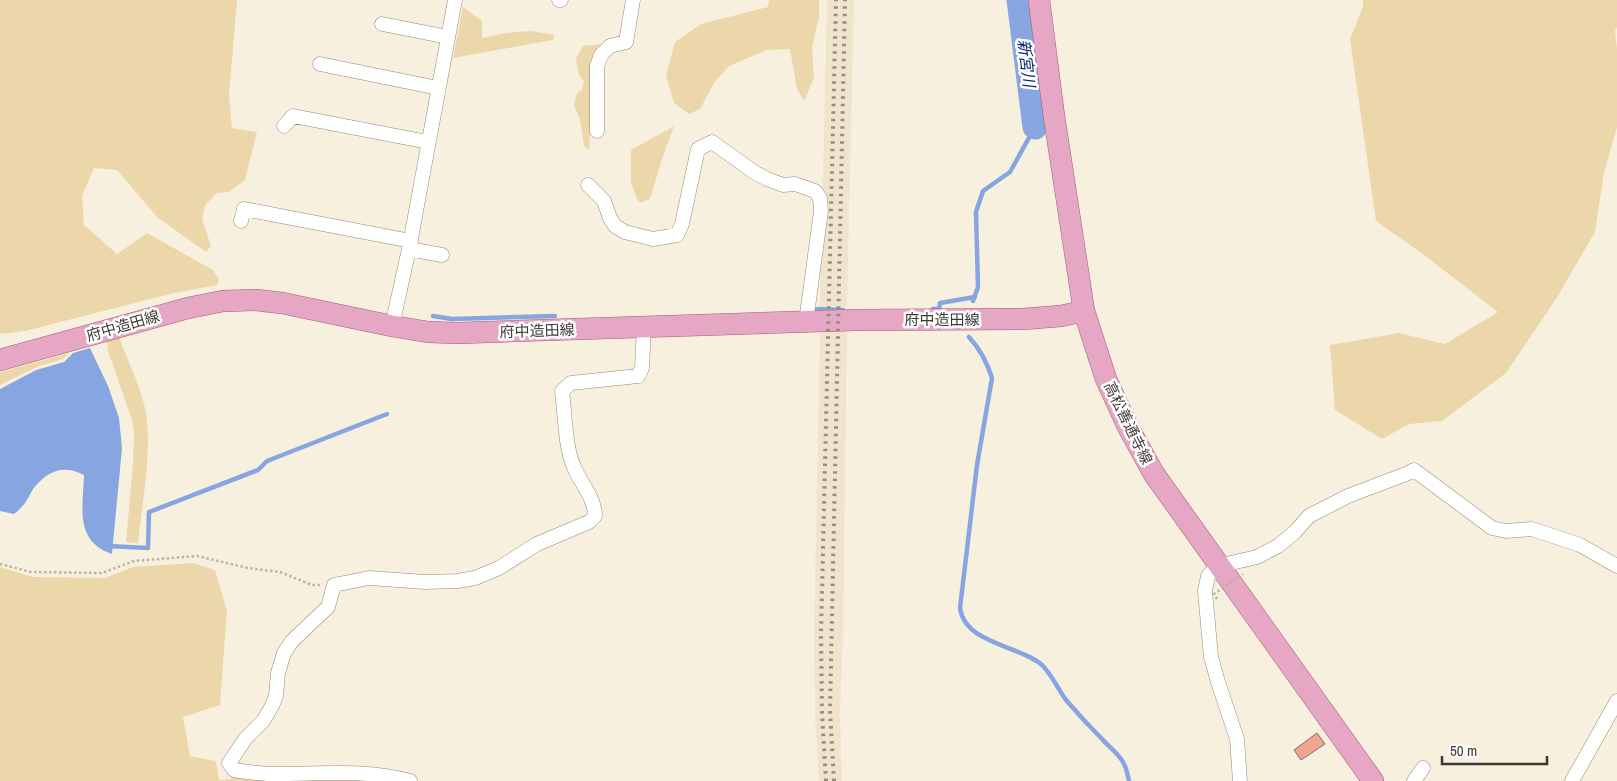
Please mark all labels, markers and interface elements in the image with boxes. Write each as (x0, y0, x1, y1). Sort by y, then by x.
water label: 新宮川 (1013, 38, 1041, 90)
street label: 府中造田線 (84, 305, 162, 346)
street label: 府中造田線 (904, 309, 980, 330)
street label: 府中造田線 (499, 319, 575, 342)
street label: 高松善通寺線 (1099, 378, 1158, 468)
scale bar (1442, 734, 1547, 766)
text: 50 m (1450, 740, 1477, 761)

